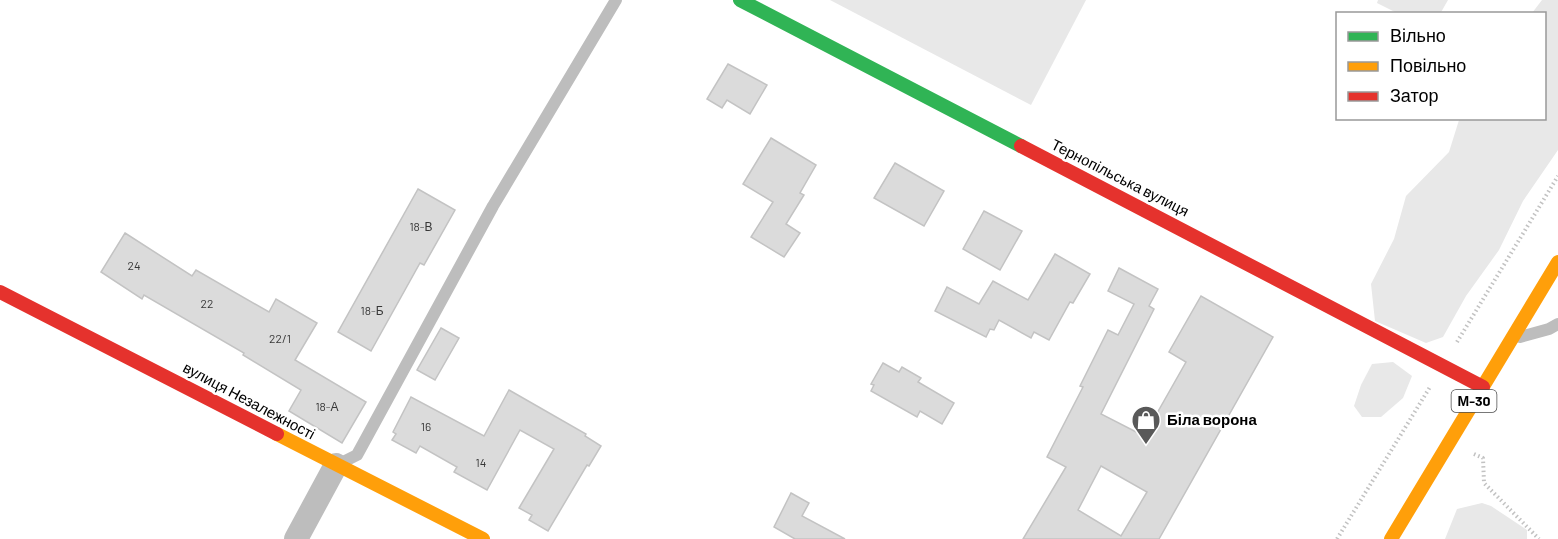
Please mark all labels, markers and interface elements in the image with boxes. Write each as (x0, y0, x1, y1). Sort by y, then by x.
legend (1336, 12, 1546, 120)
text: Вільно (1390, 24, 1446, 46)
text: Повільно (1390, 54, 1466, 76)
text: Затор (1390, 84, 1439, 106)
street label: Тернопільська вулиця (1049, 135, 1192, 220)
house number: 18-В (409, 219, 433, 233)
house number: 24 (127, 258, 141, 272)
house number: 22 (201, 296, 213, 310)
house number: 18-Б (360, 303, 384, 317)
house number: 22/1 (269, 331, 291, 345)
street label: вулиця Незалежності (180, 358, 319, 443)
road number: М-30 (1452, 390, 1496, 412)
house number: 18-А (315, 399, 339, 413)
shop icon: Біла ворона (1130, 404, 1162, 446)
place label: Біла ворона (1167, 410, 1257, 428)
house number: 16 (421, 419, 431, 433)
house number: 14 (476, 455, 486, 469)

